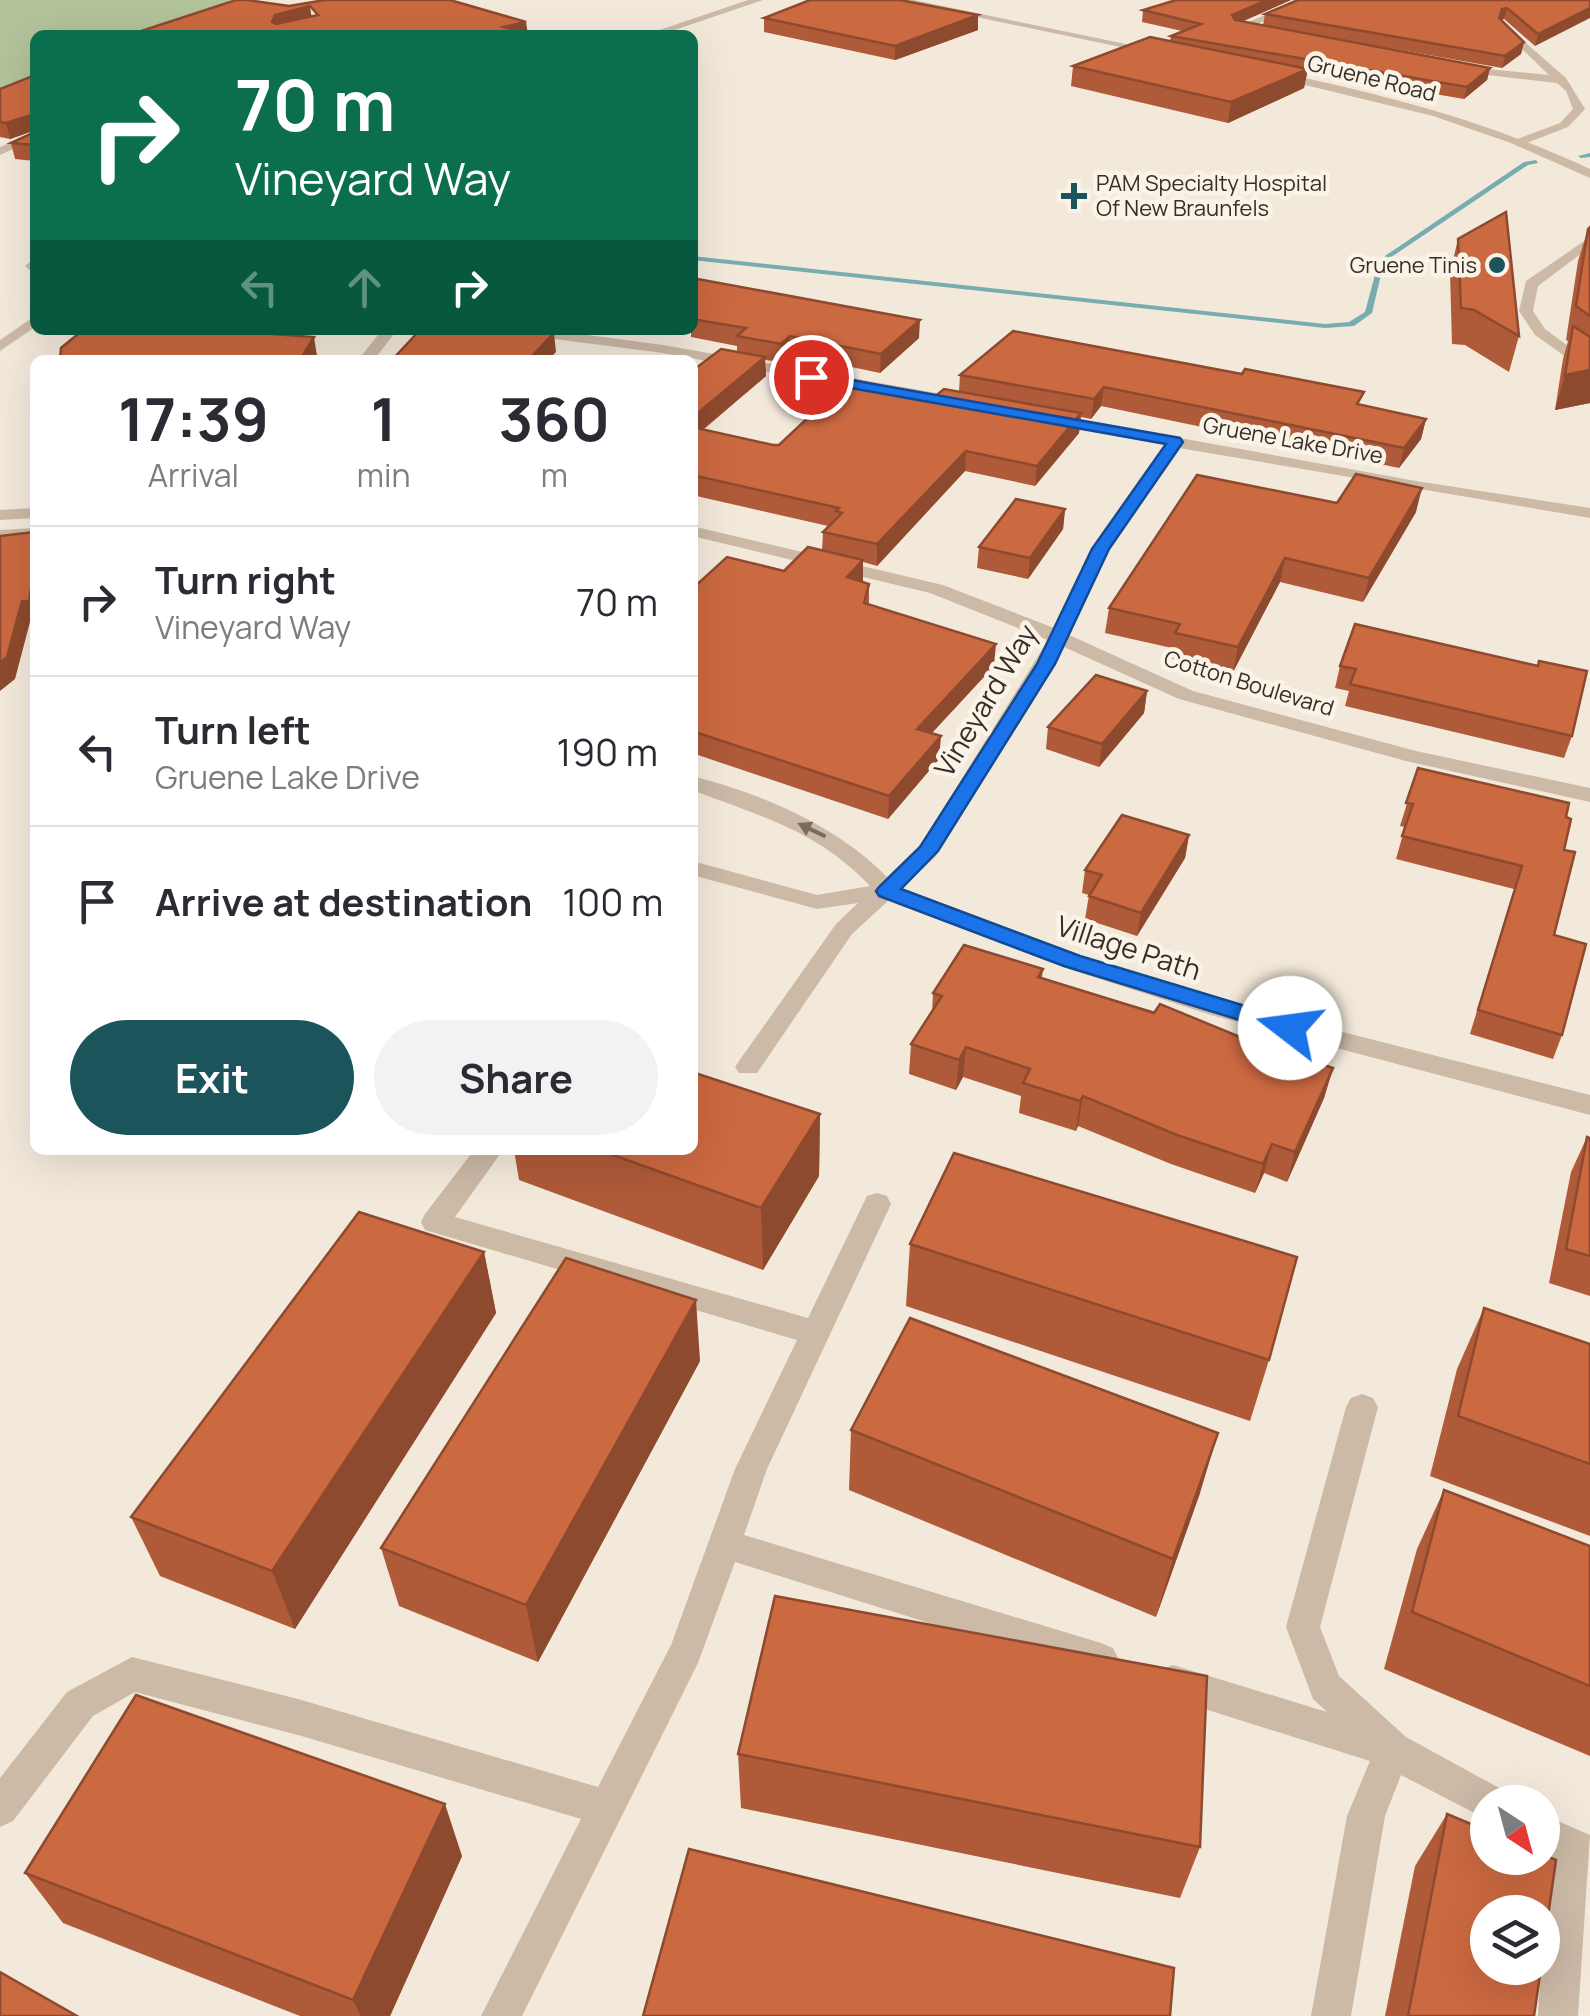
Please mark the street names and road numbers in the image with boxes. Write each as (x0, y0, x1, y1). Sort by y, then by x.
street label: Gruene Road (1305, 48, 1439, 108)
street label: Gruene Lake Drive (1201, 409, 1385, 471)
street label: Vineyard Way (925, 616, 1046, 783)
street label: Cotton Boulevard (1160, 643, 1338, 723)
street label: Village Path (1052, 906, 1206, 988)

